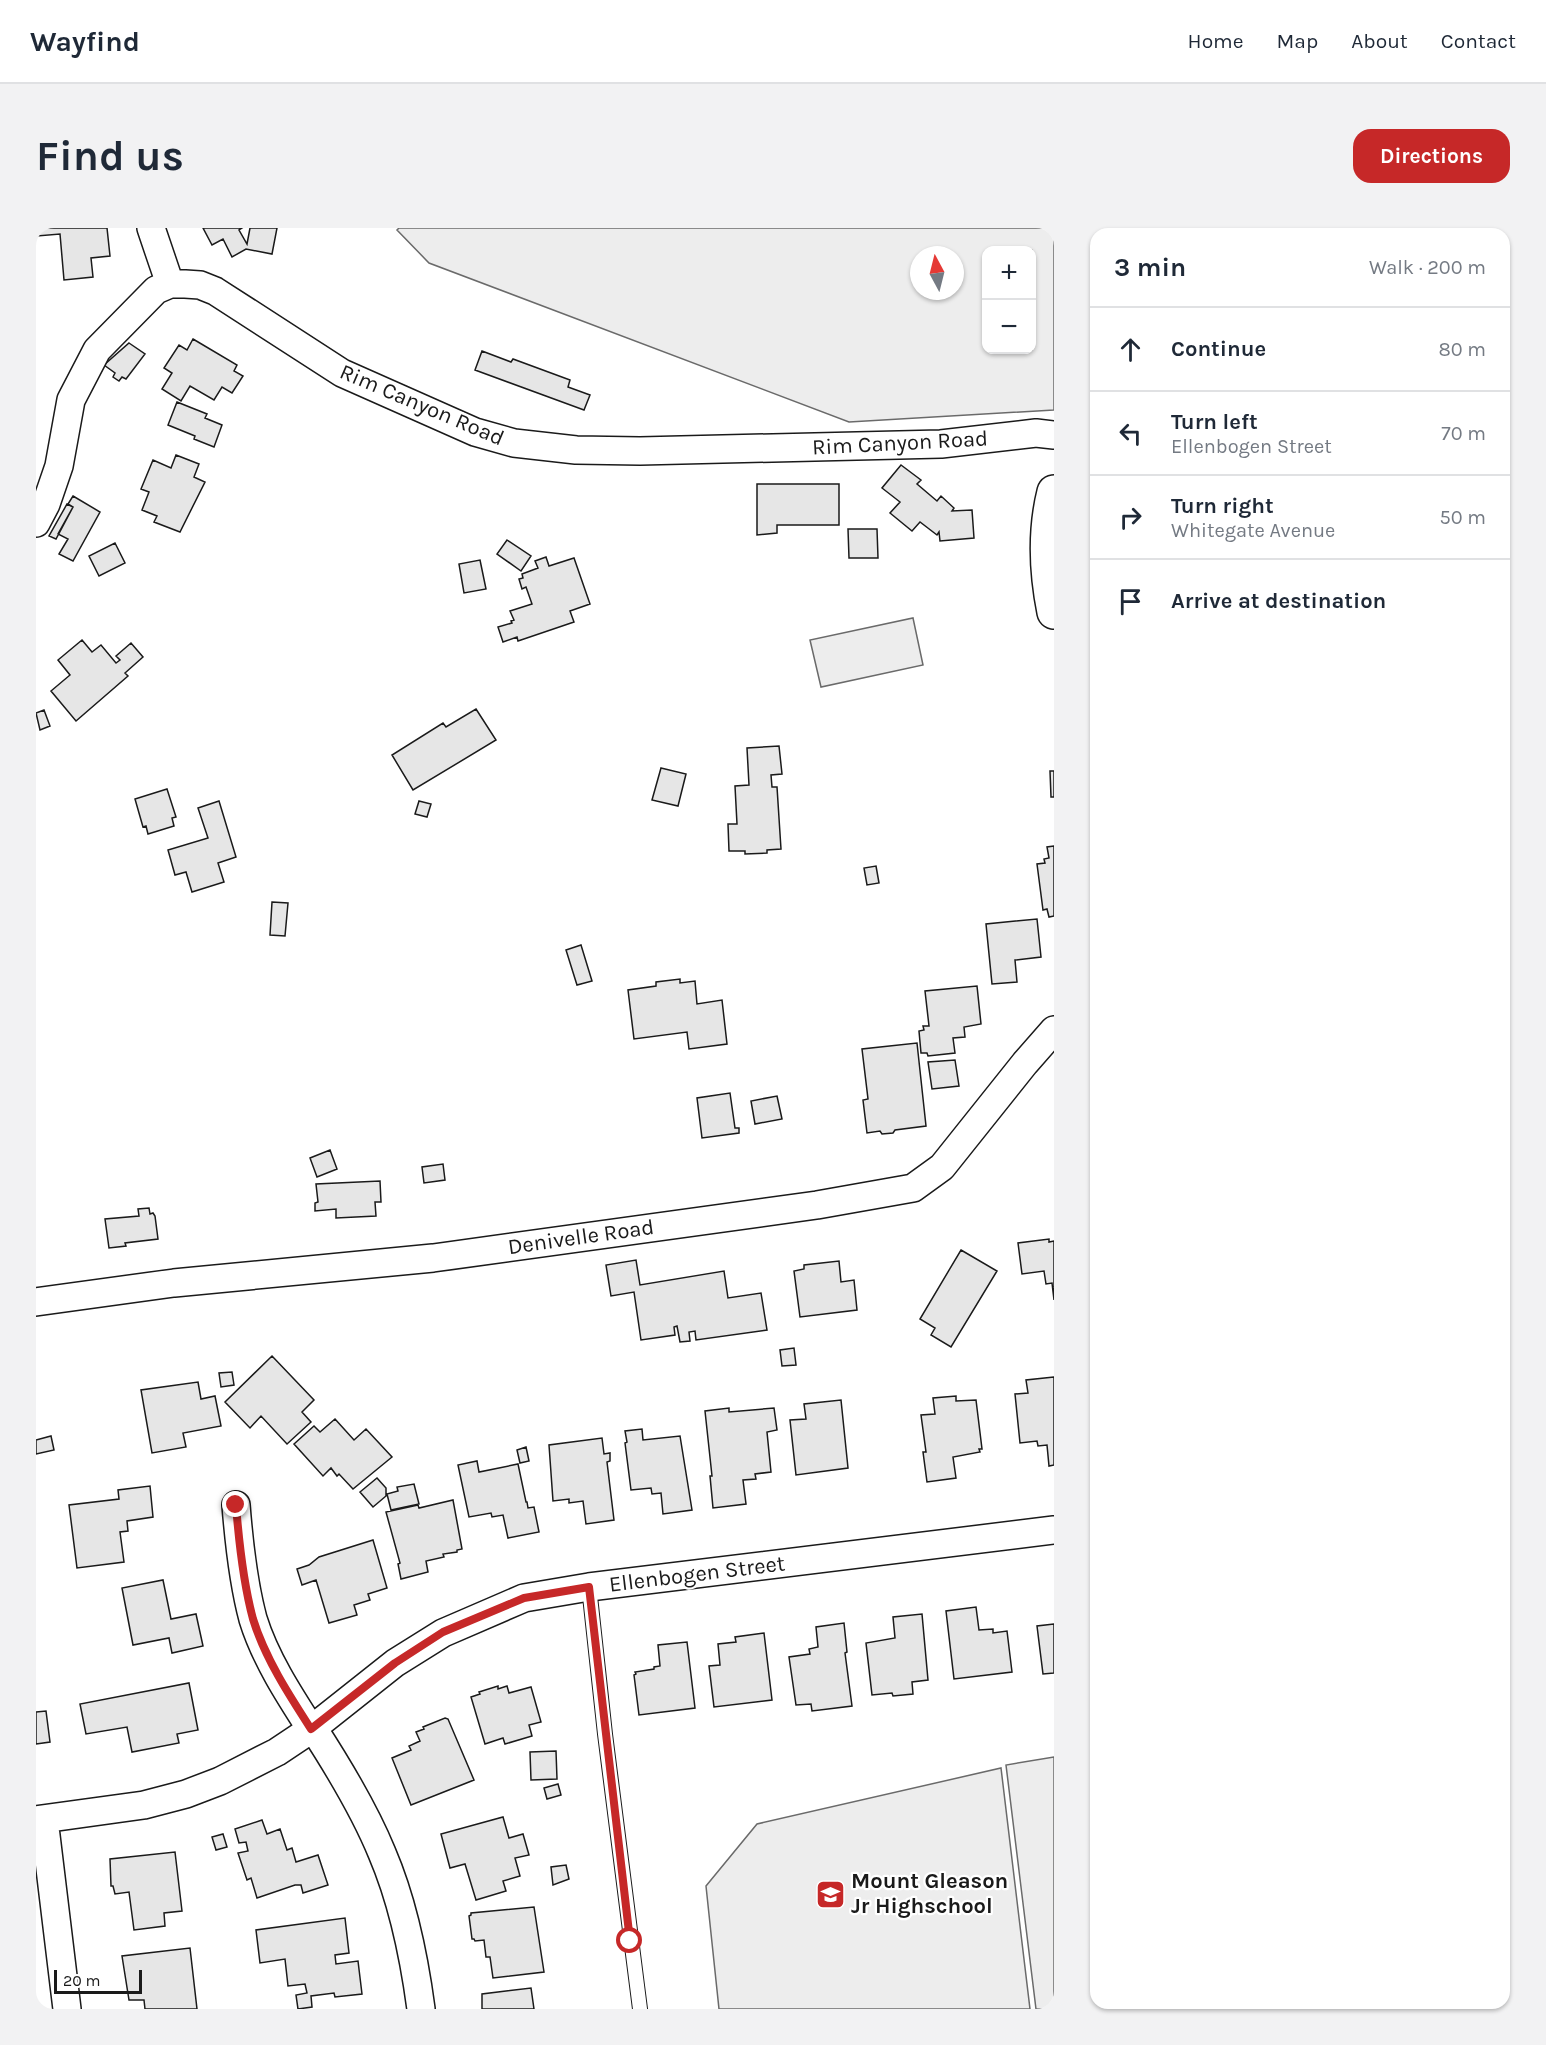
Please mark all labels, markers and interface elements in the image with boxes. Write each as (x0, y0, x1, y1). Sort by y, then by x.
text: Wayfind (30, 25, 140, 58)
text: Home (1188, 29, 1244, 53)
text: Map (1277, 29, 1318, 53)
text: About (1351, 29, 1408, 53)
text: Contact (1441, 29, 1516, 53)
button: Directions (1353, 129, 1510, 183)
text: Find us (36, 131, 184, 181)
north arrow (910, 246, 964, 300)
map controls (982, 246, 1036, 354)
button: + (982, 246, 1036, 300)
text: 3 min (1114, 252, 1186, 283)
text: Walk · 200 m (1369, 256, 1486, 279)
button: − (982, 300, 1036, 354)
icon: ahead (1114, 333, 1147, 366)
text: Continue (1171, 336, 1266, 362)
text: 80 m (1438, 338, 1486, 361)
street label: Rim Canyon Road (336, 359, 508, 451)
text: Turn left (1171, 409, 1258, 435)
icon: left (1114, 417, 1147, 450)
text: 70 m (1441, 422, 1486, 445)
street label: Rim Canyon Road (811, 425, 989, 461)
text: Ellenbogen Street (1171, 435, 1332, 458)
text: Turn right (1171, 493, 1274, 519)
icon: right (1114, 501, 1147, 534)
text: 50 m (1439, 506, 1486, 529)
text: Whitegate Avenue (1171, 519, 1335, 542)
icon: arrive (1114, 585, 1147, 618)
text: Arrive at destination (1171, 588, 1386, 614)
street label: Denivelle Road (506, 1214, 656, 1260)
route end (222, 1491, 248, 1517)
street label: Ellenbogen Street (608, 1550, 786, 1598)
place label: Mount Gleason Jr Highschool (851, 1868, 1008, 1919)
school or university icon: Mount Gleason Jr Highschool (814, 1878, 846, 1910)
route start (616, 1927, 642, 1953)
scale bar (54, 1967, 142, 1994)
text: 20 m (63, 1971, 101, 1990)

